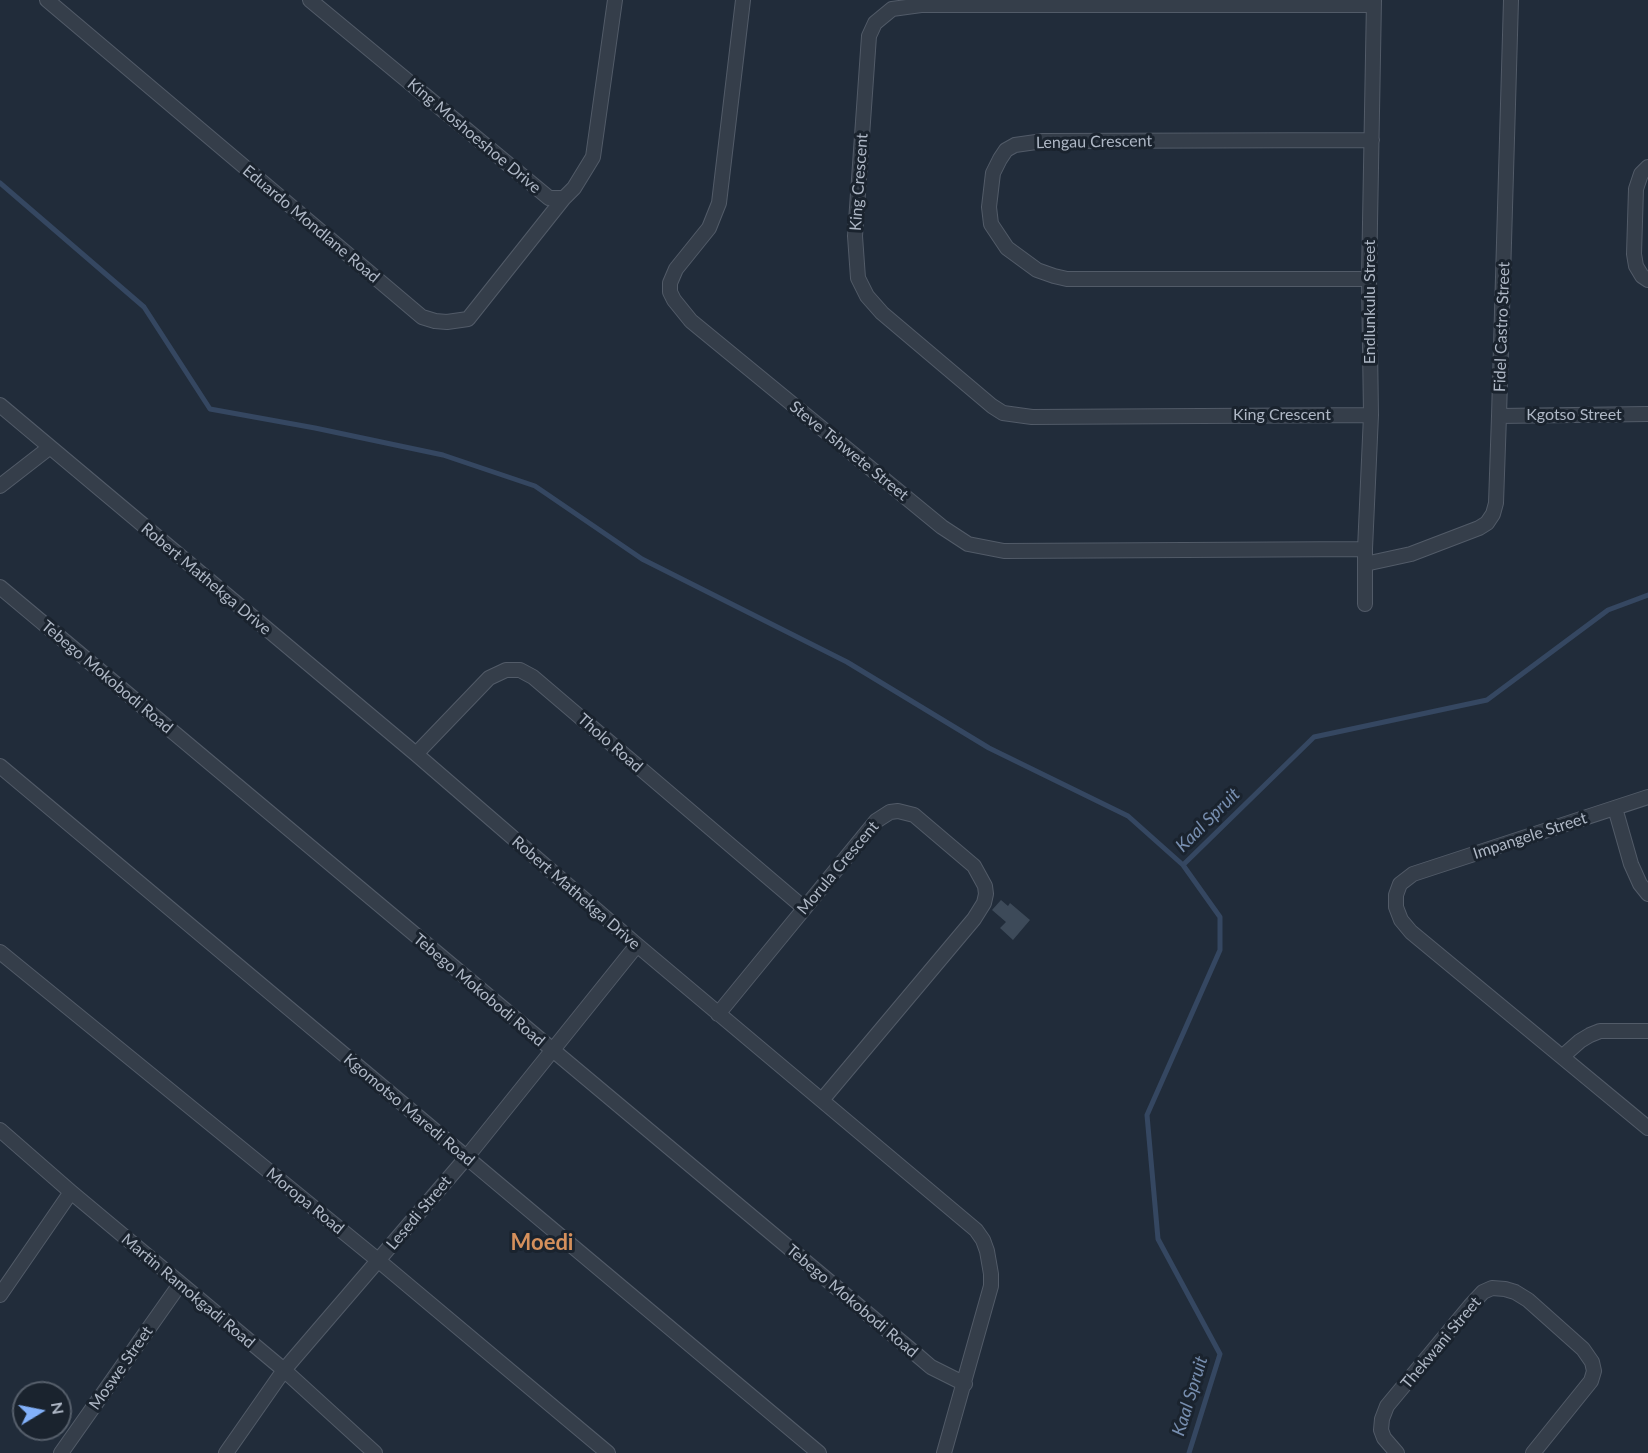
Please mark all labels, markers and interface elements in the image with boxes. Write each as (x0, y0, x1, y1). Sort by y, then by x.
street label: King Moshoeshoe Drive (403, 75, 545, 197)
street label: Lengau Crescent (1036, 131, 1152, 153)
street label: King Crescent (846, 133, 872, 231)
street label: Eduardo Mondlane Road (239, 161, 383, 287)
street label: Endlunkulu Street (1360, 240, 1380, 364)
street label: Fidel Castro Street (1490, 262, 1514, 392)
street label: Steve Tshwete Street (786, 397, 912, 505)
street label: King Crescent (1233, 405, 1331, 425)
street label: Kgotso Street (1526, 405, 1622, 425)
street label: Robert Mathekga Drive (137, 519, 275, 639)
street label: Tebego Mokobodi Road (37, 616, 177, 738)
street label: Tholo Road (574, 710, 646, 776)
water label: Kaal Spruit (1171, 783, 1245, 857)
street label: Impangele Street (1471, 809, 1589, 863)
street label: Morula Crescent (793, 817, 883, 919)
street label: Robert Mathekga Drive (508, 832, 644, 954)
street label: Tebego Mokobodi Road (409, 929, 549, 1051)
street label: Kgomotso Maredi Road (340, 1050, 478, 1170)
street label: Moropa Road (262, 1164, 348, 1238)
street label: Lesedi Street (383, 1172, 455, 1254)
street label: Martin Ramokgadi Road (117, 1230, 259, 1352)
district label: Moedi (511, 1230, 573, 1256)
street label: Tebego Mokobodi Road (782, 1240, 922, 1362)
street label: Thekwani Street (1397, 1293, 1485, 1393)
street label: Moswe Street (85, 1322, 157, 1414)
water label: Kaal Spruit (1168, 1354, 1212, 1438)
north arrow (12, 1381, 72, 1441)
text: N (48, 1400, 69, 1416)

